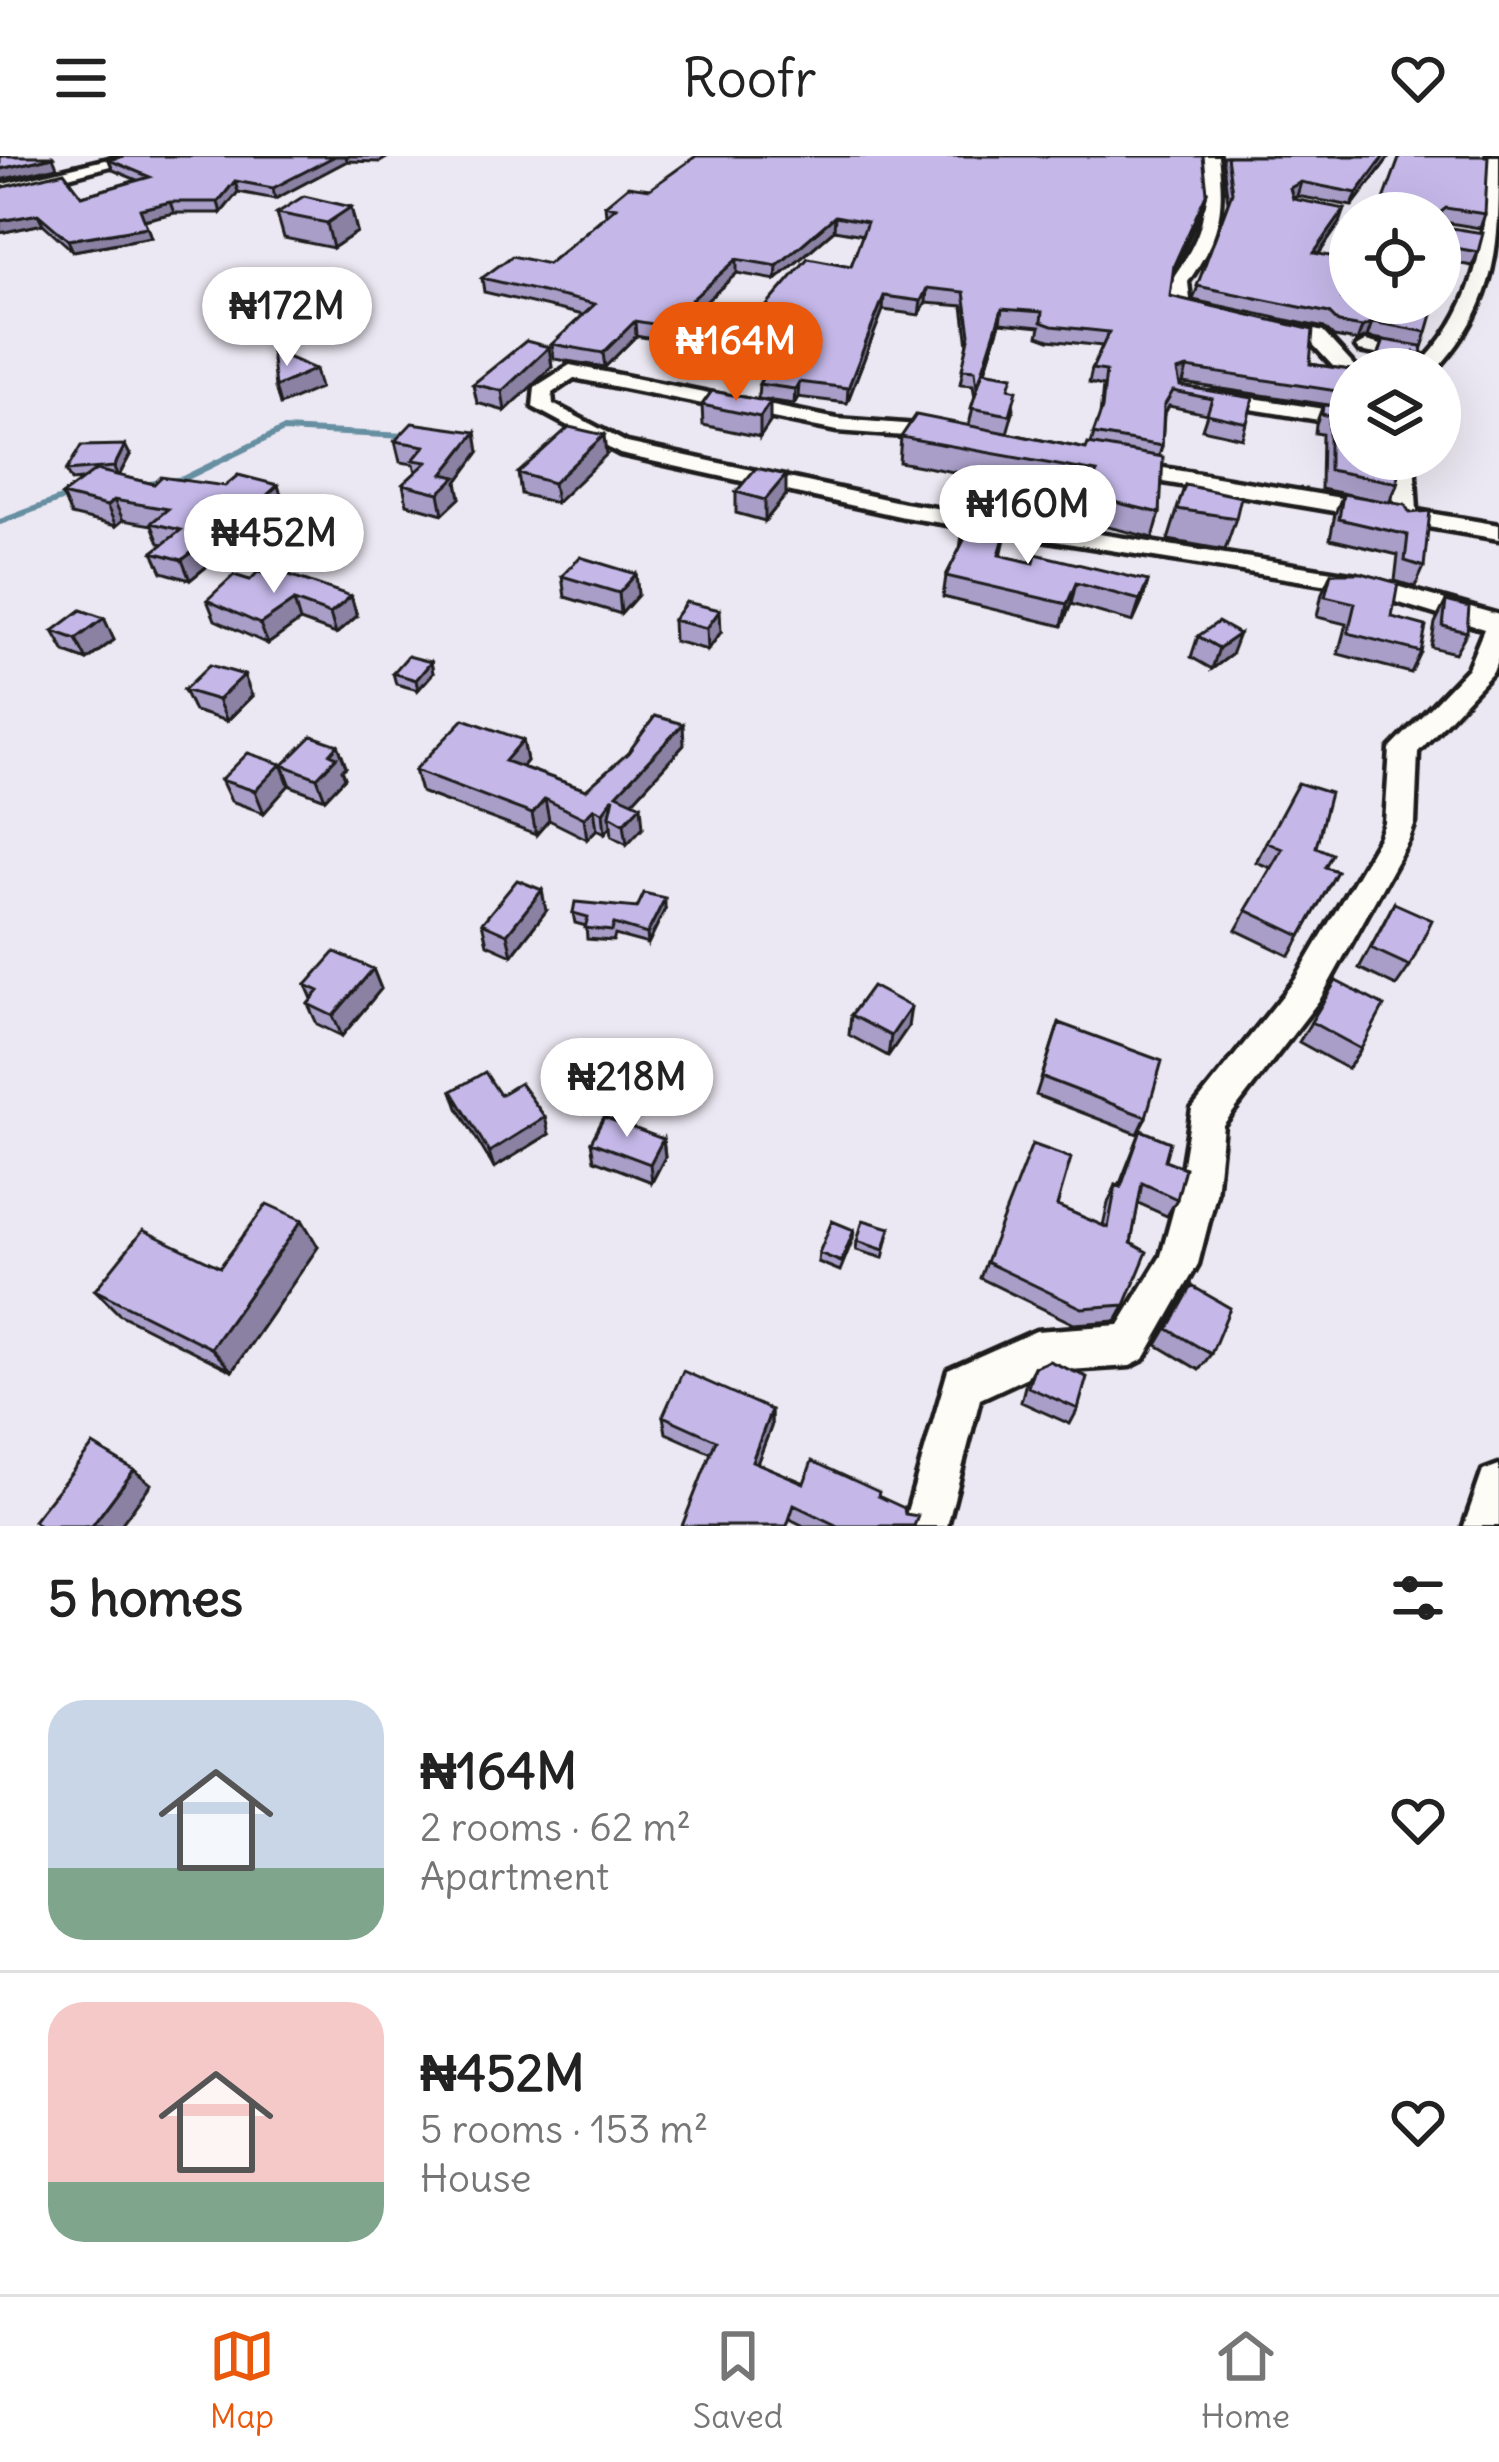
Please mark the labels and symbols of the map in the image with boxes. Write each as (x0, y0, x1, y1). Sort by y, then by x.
pin: ₦172M (203, 267, 371, 369)
pin: ₦164M (652, 302, 820, 404)
pin: ₦160M (944, 465, 1112, 567)
pin: ₦452M (190, 494, 358, 596)
pin: ₦218M (543, 1038, 711, 1140)

